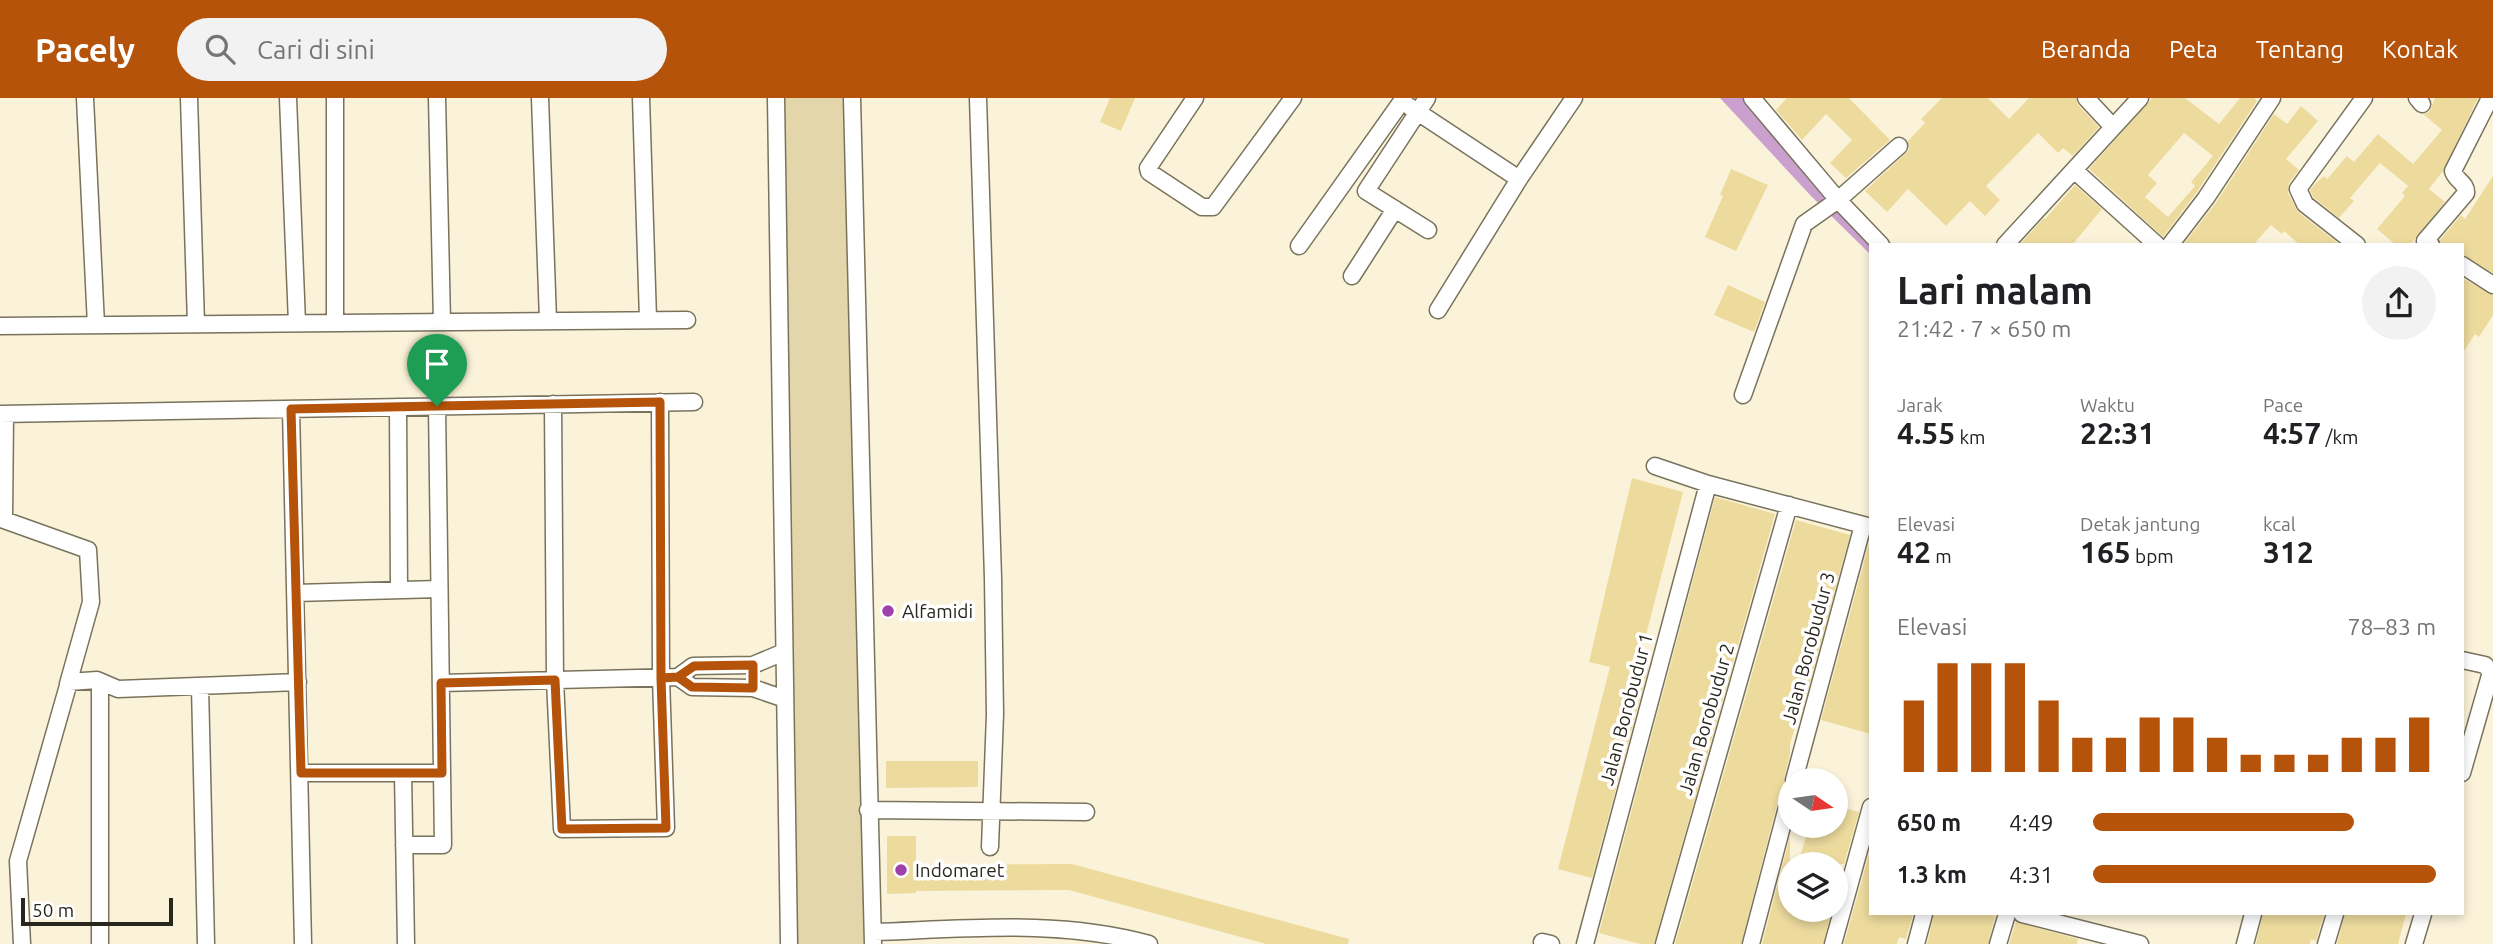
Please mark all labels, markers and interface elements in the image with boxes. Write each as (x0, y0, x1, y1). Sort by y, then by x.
search box (177, 18, 667, 81)
icon: search (201, 30, 239, 68)
text: Pacely (35, 31, 135, 68)
text: Cari di sini (257, 35, 375, 64)
text: Beranda (2041, 36, 2131, 63)
text: Peta (2169, 36, 2218, 63)
text: Tentang (2256, 36, 2344, 63)
text: Kontak (2382, 36, 2458, 63)
button: share (2362, 266, 2436, 340)
text: Lari malam (1897, 269, 2093, 311)
text: 21:42 · 7 × 650 m (1897, 316, 2071, 341)
pin (407, 334, 467, 406)
icon: arrive (418, 345, 456, 383)
text: Jarak (1897, 394, 1943, 416)
text: Waktu (2080, 394, 2135, 416)
text: Pace (2263, 394, 2303, 416)
text: 4.55 (1897, 416, 1955, 450)
text: 22:31 (2080, 416, 2155, 450)
text: 4:57 (2263, 416, 2321, 450)
text: km (1955, 426, 1985, 448)
text: /km (2321, 426, 2359, 448)
text: Elevasi (1897, 513, 1955, 535)
text: Detak jantung (2080, 513, 2200, 535)
text: kcal (2263, 513, 2296, 535)
text: 42 (1897, 535, 1931, 569)
text: 165 (2080, 535, 2131, 569)
text: 312 (2263, 535, 2314, 569)
text: m (1931, 545, 1952, 567)
text: bpm (2131, 545, 2174, 567)
street label: Jalan Borobudur 3 (1777, 569, 1839, 727)
place label: Alfamidi (902, 600, 973, 622)
marker: Alfamidi (880, 603, 896, 619)
text: Elevasi (1897, 614, 1967, 639)
text: 78–83 m (2348, 614, 2436, 639)
street label: Jalan Borobudur 1 (1595, 630, 1657, 788)
street label: Jalan Borobudur 2 (1674, 641, 1738, 797)
north arrow (1778, 768, 1848, 838)
map controls (1778, 768, 1848, 922)
text: 650 m (1897, 810, 1961, 835)
text: 4:49 (2009, 810, 2054, 835)
button: layers (1778, 852, 1848, 922)
place label: Indomaret (915, 859, 1005, 881)
marker: Indomaret (893, 862, 909, 878)
text: 1.3 km (1897, 862, 1967, 887)
text: 4:31 (2009, 862, 2054, 887)
scale bar (21, 895, 173, 927)
text: 50 m (32, 899, 74, 921)

